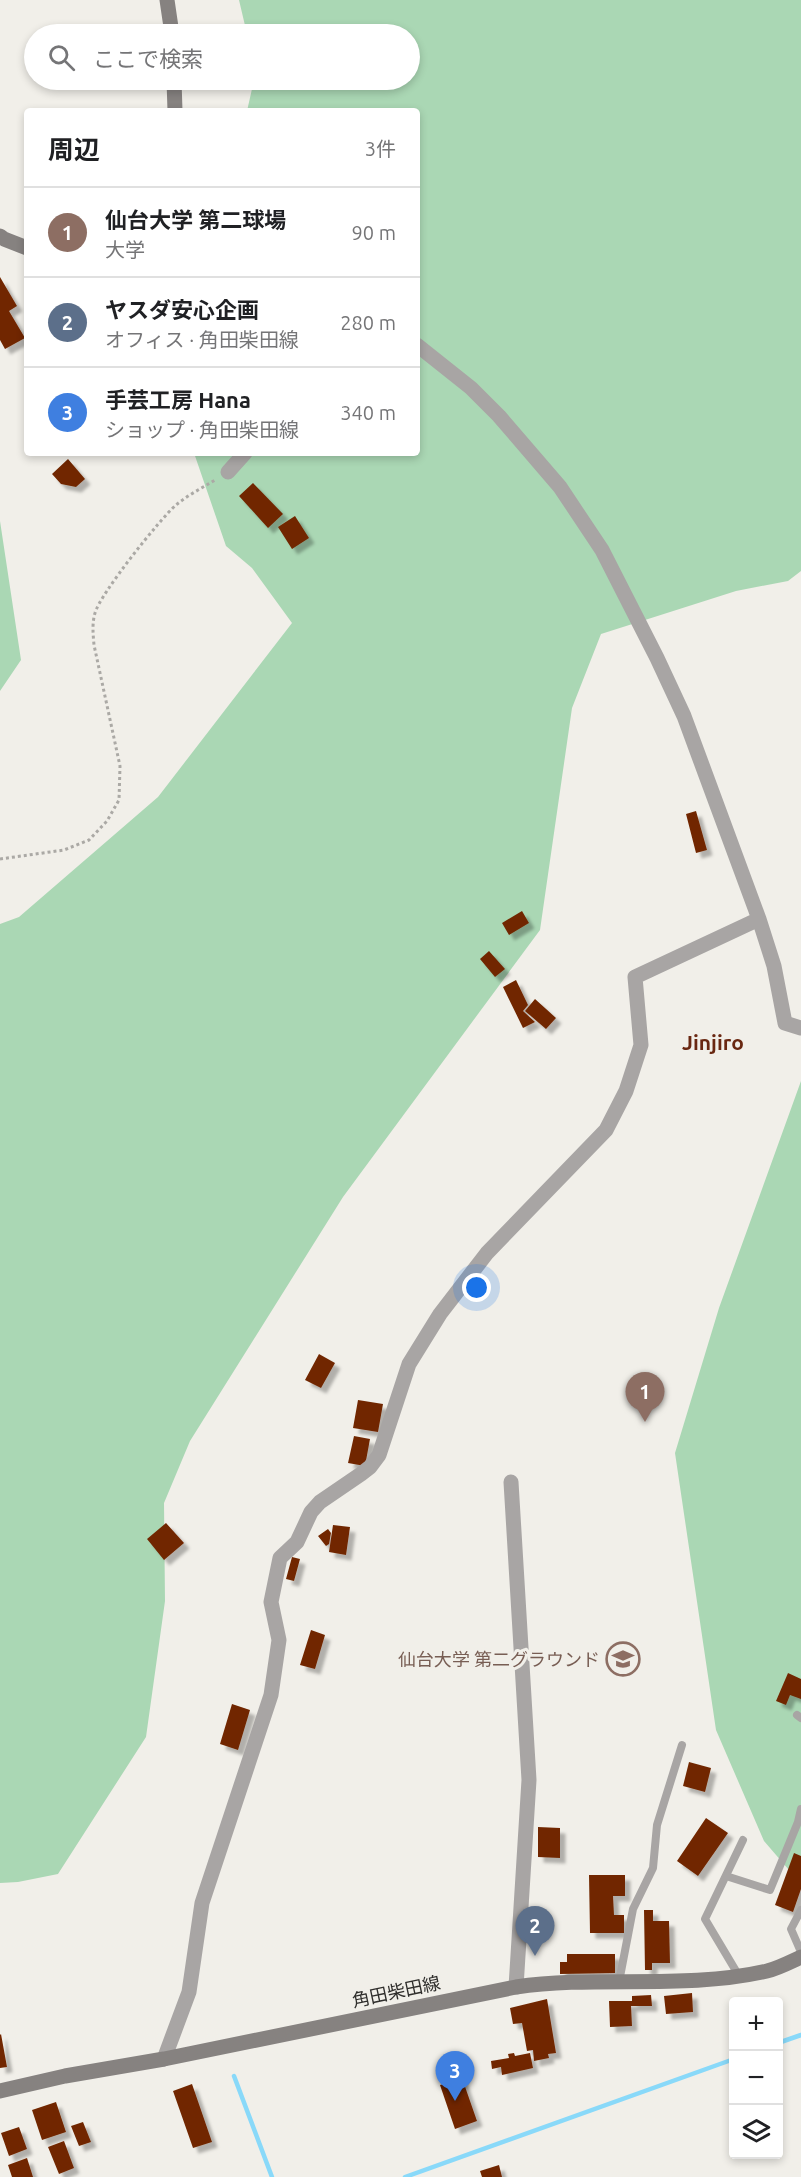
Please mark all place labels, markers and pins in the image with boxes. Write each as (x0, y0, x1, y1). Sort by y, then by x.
pin: 1 (626, 1372, 664, 1422)
school or university icon: 仙台大学 第二グラウンド (605, 1641, 641, 1677)
place label: 仙台大学 第二グラウンド (398, 1649, 600, 1669)
pin: 2 (516, 1906, 554, 1956)
pin: 3 (436, 2052, 474, 2101)

